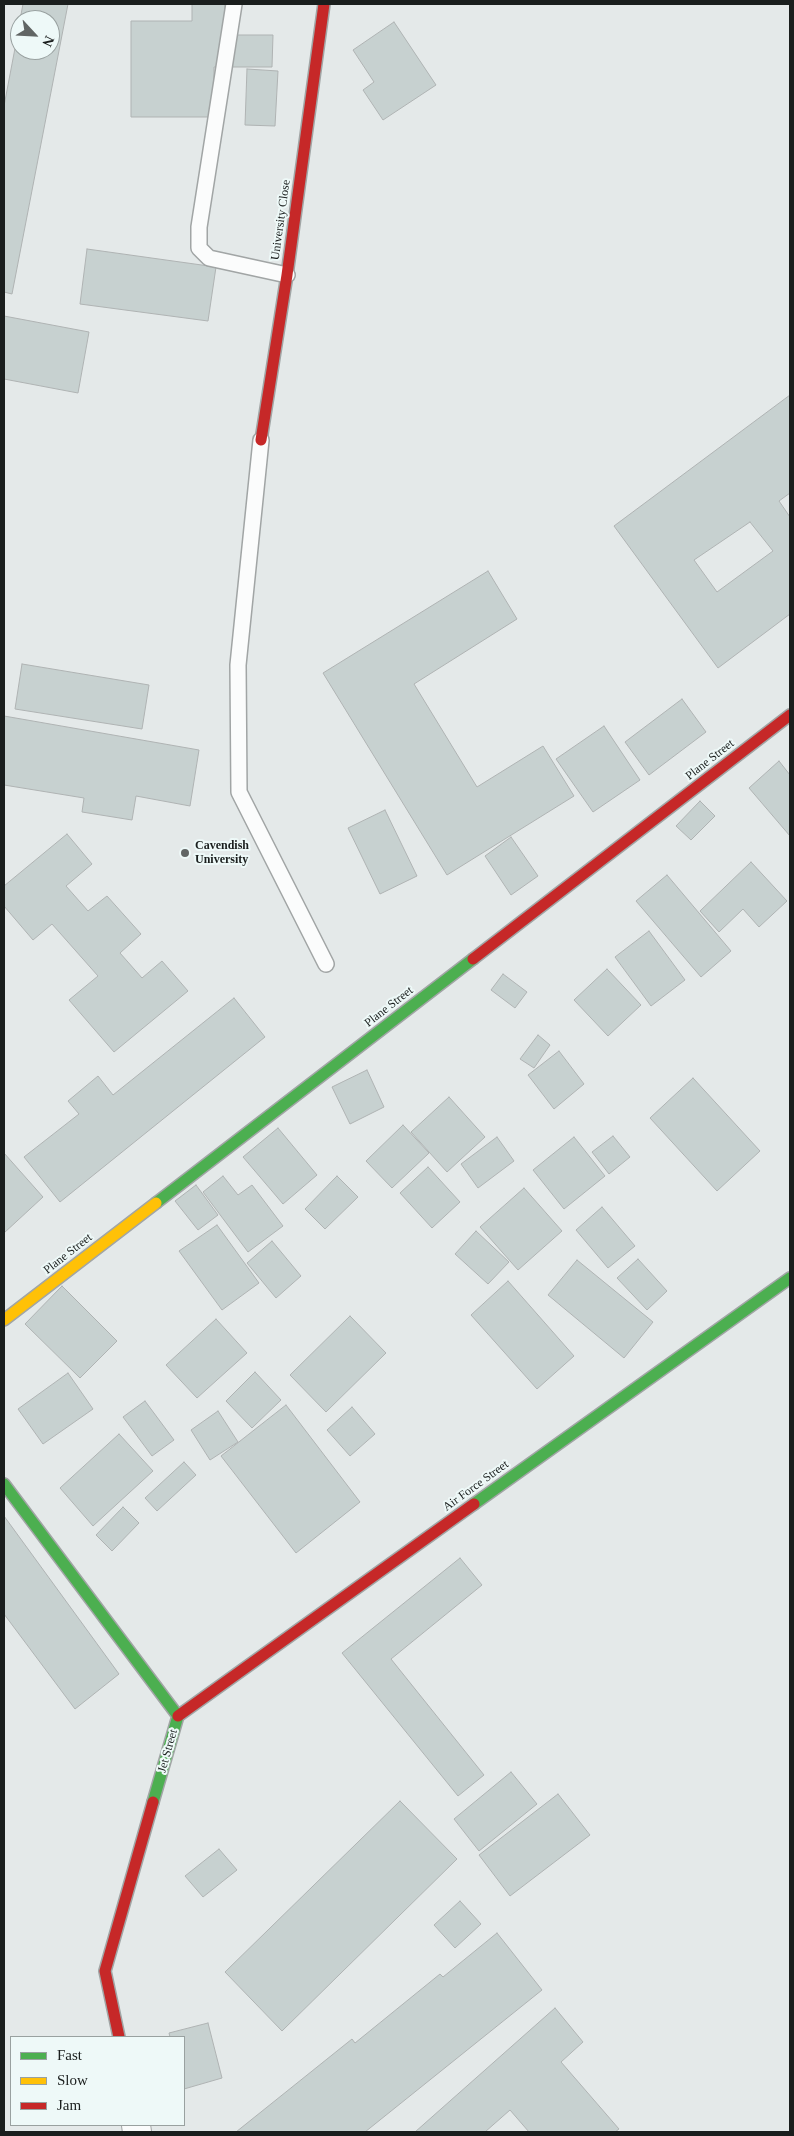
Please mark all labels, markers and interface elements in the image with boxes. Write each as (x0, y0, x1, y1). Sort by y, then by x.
north arrow (10, 10, 60, 60)
text: N (39, 33, 57, 49)
street label: University Close (268, 179, 294, 261)
street label: Plane Street (683, 737, 737, 783)
place label: Cavendish University (195, 839, 249, 867)
marker: Cavendish University (179, 847, 191, 859)
street label: Plane Street (362, 984, 416, 1030)
street label: Plane Street (41, 1231, 95, 1277)
street label: Air Force Street (440, 1457, 512, 1515)
street label: Jet Street (155, 1728, 181, 1774)
legend (10, 2036, 185, 2126)
text: Fast (57, 2047, 82, 2063)
text: Slow (57, 2072, 88, 2088)
text: Jam (57, 2097, 81, 2113)

